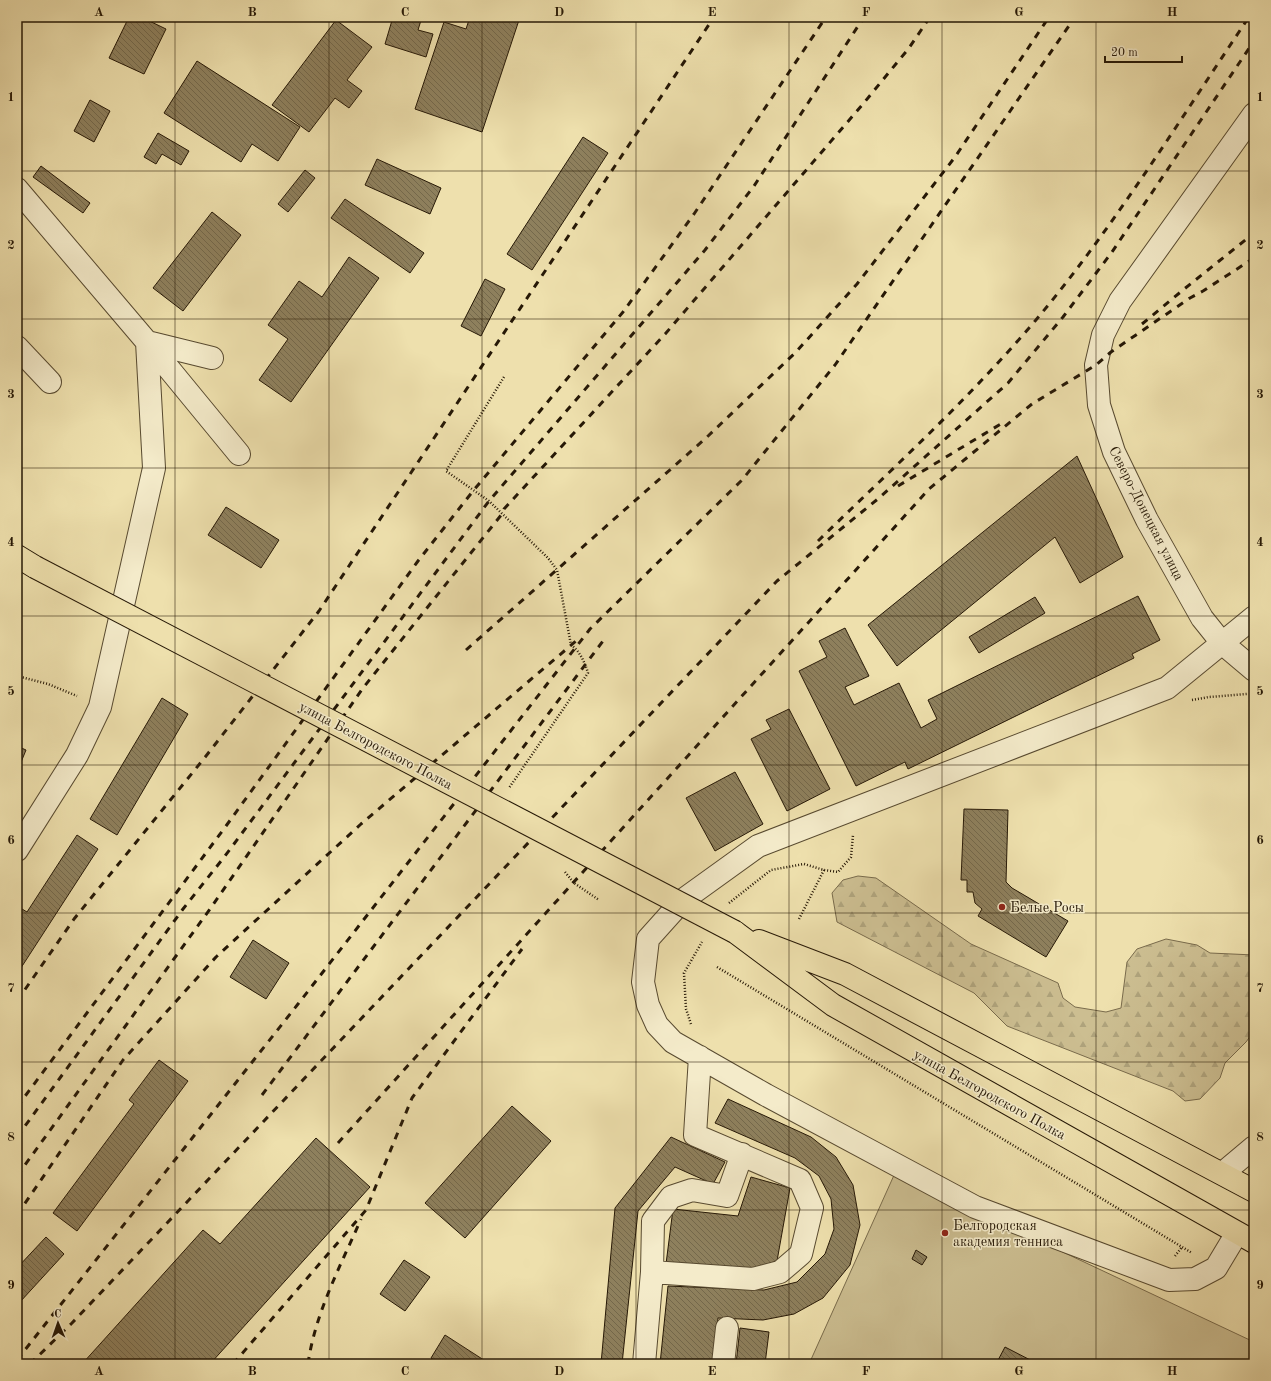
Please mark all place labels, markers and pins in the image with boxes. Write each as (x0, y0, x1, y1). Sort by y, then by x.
place label: Белые Росы (1010, 901, 1084, 915)
marker: Белые Росы (997, 902, 1007, 912)
place label: Белгородская академия тенниса (953, 1219, 1063, 1249)
marker: Белгородская академия тенниса (940, 1228, 950, 1238)

